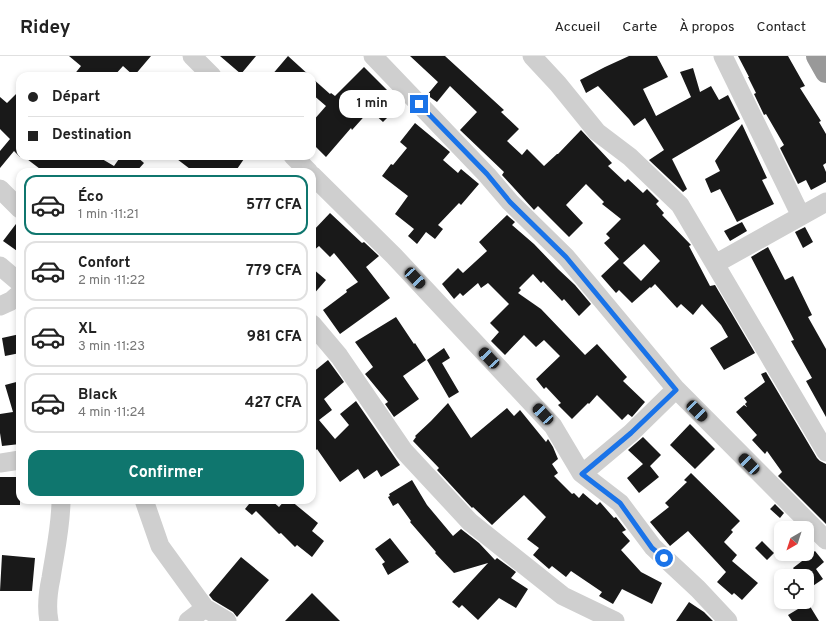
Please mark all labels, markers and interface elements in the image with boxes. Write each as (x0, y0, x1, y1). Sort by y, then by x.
text: Ridey (20, 16, 70, 40)
text: Accueil (554, 19, 600, 36)
text: Carte (622, 19, 657, 36)
text: À propos (679, 19, 735, 36)
text: Contact (757, 19, 806, 36)
text: Départ (52, 88, 100, 107)
callout: 1 min (339, 90, 405, 118)
route end (410, 95, 428, 113)
text: 1 min (356, 96, 388, 112)
text: Destination (52, 126, 132, 145)
icon: car (30, 187, 66, 223)
text: Éco (78, 188, 103, 207)
text: 577 CFA (246, 196, 302, 215)
text: 1 min · 11:21 (78, 207, 139, 223)
icon: car (30, 253, 66, 289)
text: Confort (78, 254, 130, 273)
text: 779 CFA (246, 262, 302, 281)
car (402, 265, 428, 291)
text: 2 min · 11:22 (78, 273, 145, 289)
icon: car (30, 319, 66, 355)
text: XL (78, 320, 96, 339)
text: 981 CFA (247, 328, 302, 347)
text: 3 min · 11:23 (78, 339, 145, 355)
car (476, 345, 502, 371)
icon: car (30, 385, 66, 421)
text: Black (78, 386, 118, 405)
text: 427 CFA (245, 394, 302, 413)
car (684, 398, 710, 424)
car (530, 401, 556, 427)
text: 4 min · 11:24 (78, 405, 145, 421)
button: Confirmer (28, 450, 304, 496)
car (736, 451, 762, 477)
north arrow (774, 521, 814, 561)
map controls (774, 521, 814, 609)
route start (655, 549, 673, 567)
button: locate (774, 569, 814, 609)

